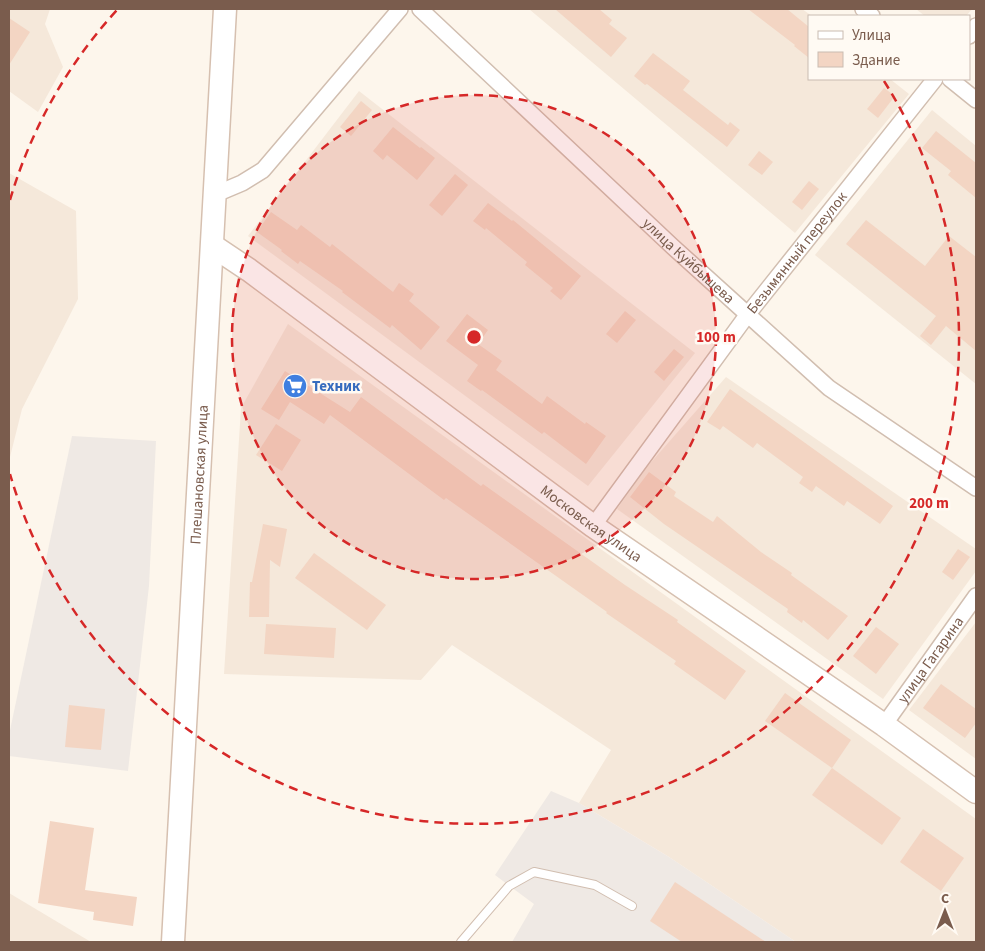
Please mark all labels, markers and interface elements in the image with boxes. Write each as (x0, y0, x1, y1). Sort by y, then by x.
legend (808, 15, 970, 80)
text: Улица (852, 25, 891, 46)
text: Здание (852, 50, 900, 71)
street label: Безымянный переулок (742, 187, 853, 319)
street label: улица Куйбышева (637, 213, 739, 309)
text: 100 m (696, 327, 736, 348)
centre of rings (465, 328, 483, 346)
supermarket icon: Техник (282, 373, 308, 399)
place label: Техник (312, 376, 361, 397)
street label: Плешановская улица (185, 404, 214, 545)
street label: Московская улица (536, 480, 646, 567)
text: 200 m (909, 493, 949, 514)
street label: улица Гагарина (893, 613, 969, 708)
north arrow (920, 886, 970, 936)
text: С (941, 889, 949, 909)

